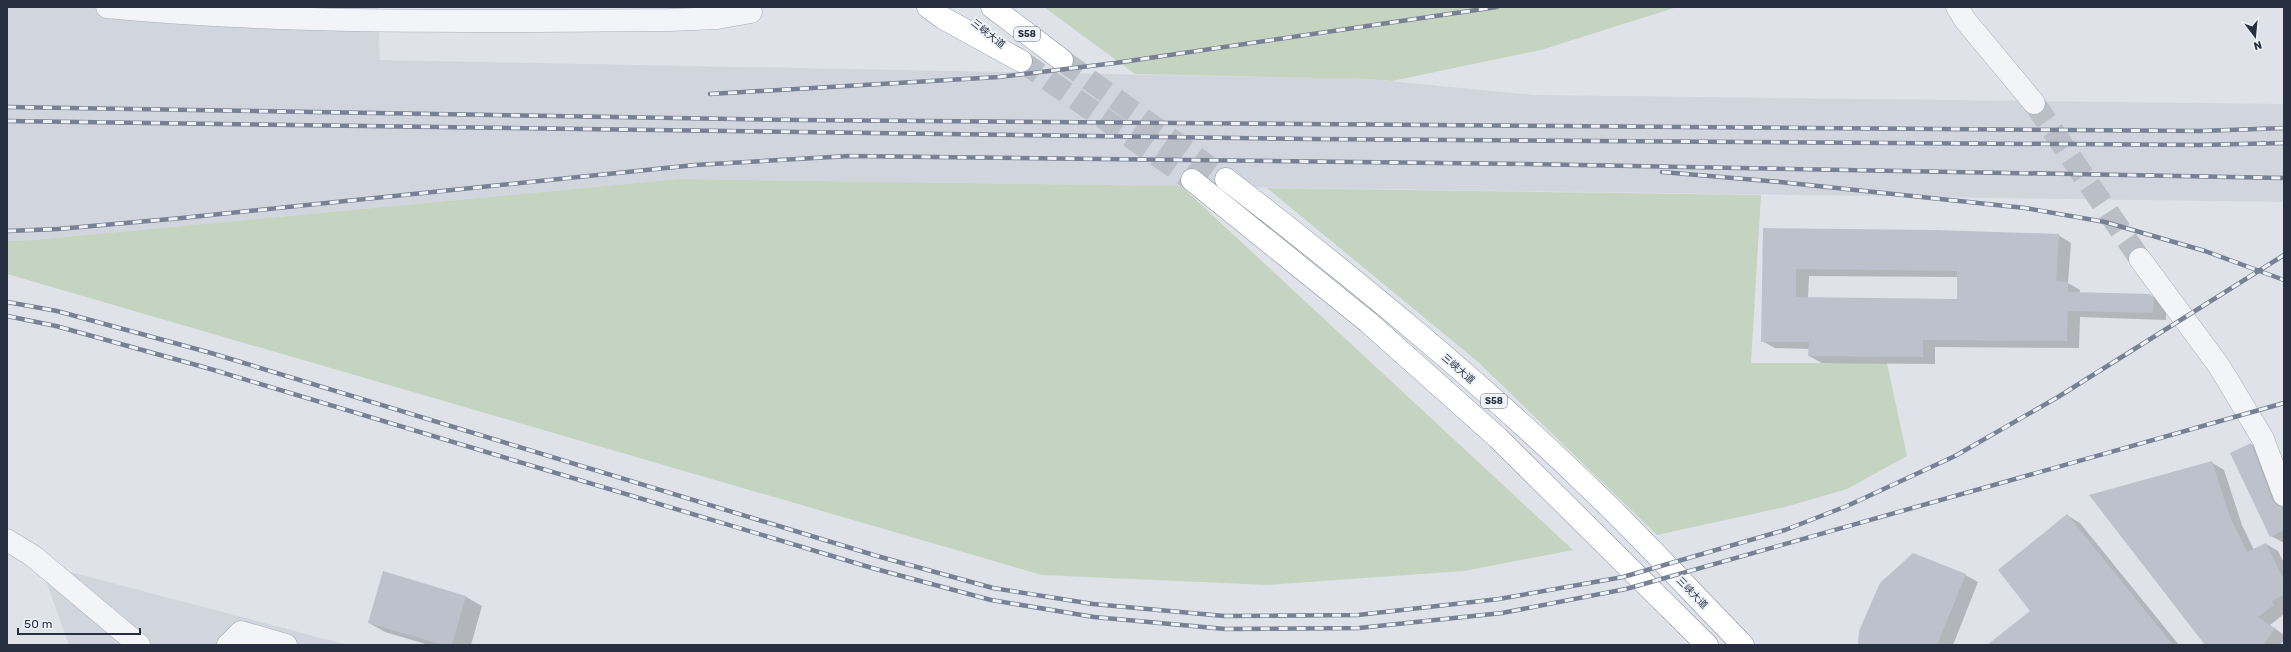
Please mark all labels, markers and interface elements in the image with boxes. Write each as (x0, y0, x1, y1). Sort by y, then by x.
north arrow (2235, 16, 2275, 56)
street label: 三峡大道 (969, 17, 1007, 51)
road number: S58 (1014, 27, 1040, 41)
text: N (2252, 38, 2263, 52)
street label: 三峡大道 (1439, 351, 1477, 387)
road number: S58 (1481, 394, 1507, 408)
street label: 三峡大道 (1674, 574, 1710, 612)
scale bar (18, 610, 140, 636)
text: 50 m (24, 617, 52, 631)

